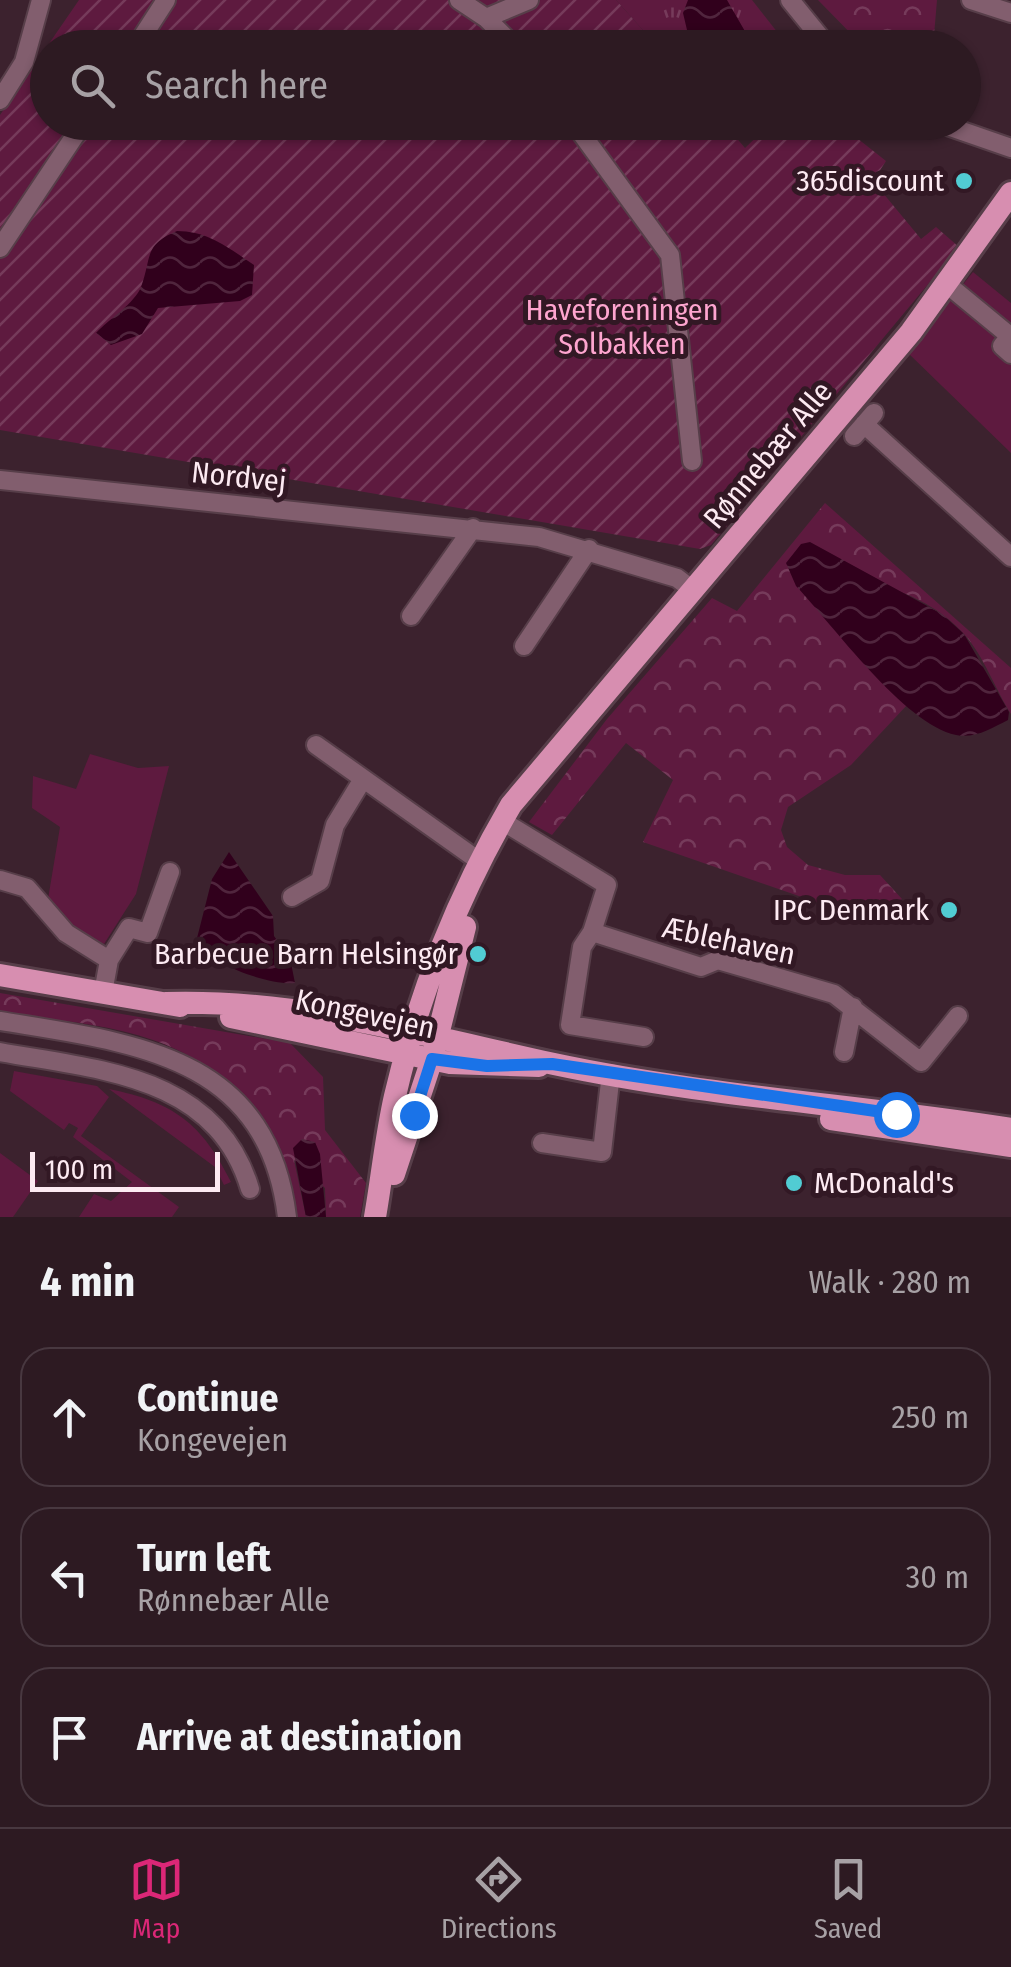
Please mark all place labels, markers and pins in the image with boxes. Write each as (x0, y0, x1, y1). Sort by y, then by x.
place label: 365discount (796, 163, 944, 199)
marker: 365discount (953, 170, 975, 192)
place label: IPC Denmark (773, 892, 929, 928)
marker: IPC Denmark (938, 899, 960, 921)
place label: Barbecue Barn Helsingør (154, 936, 459, 972)
marker: Barbecue Barn Helsingør (467, 943, 489, 965)
place label: McDonald's (814, 1165, 954, 1201)
marker: McDonald's (783, 1172, 805, 1194)

